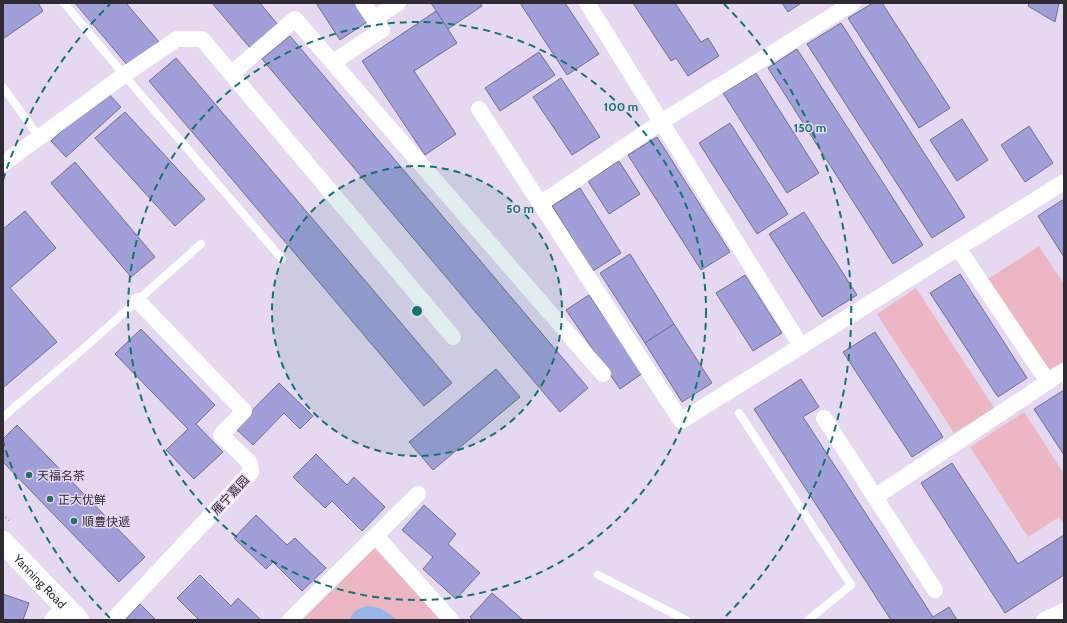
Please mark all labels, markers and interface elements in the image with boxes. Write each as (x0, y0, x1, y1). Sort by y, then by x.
text: 100 m (604, 99, 638, 114)
text: 150 m (794, 120, 826, 135)
text: 50 m (506, 201, 534, 216)
centre of rings (410, 304, 424, 318)
place label: 天福名茶 (37, 468, 85, 483)
marker: 天福名茶 (24, 470, 34, 480)
street label: 雁宁嘉园 (208, 472, 252, 518)
place label: 正大优鲜 (58, 492, 106, 507)
marker: 正大优鲜 (45, 494, 55, 504)
place label: 順豊快遞 (82, 514, 130, 529)
marker: 順豊快遞 (69, 516, 79, 526)
street label: Yanning Road (10, 550, 70, 611)

